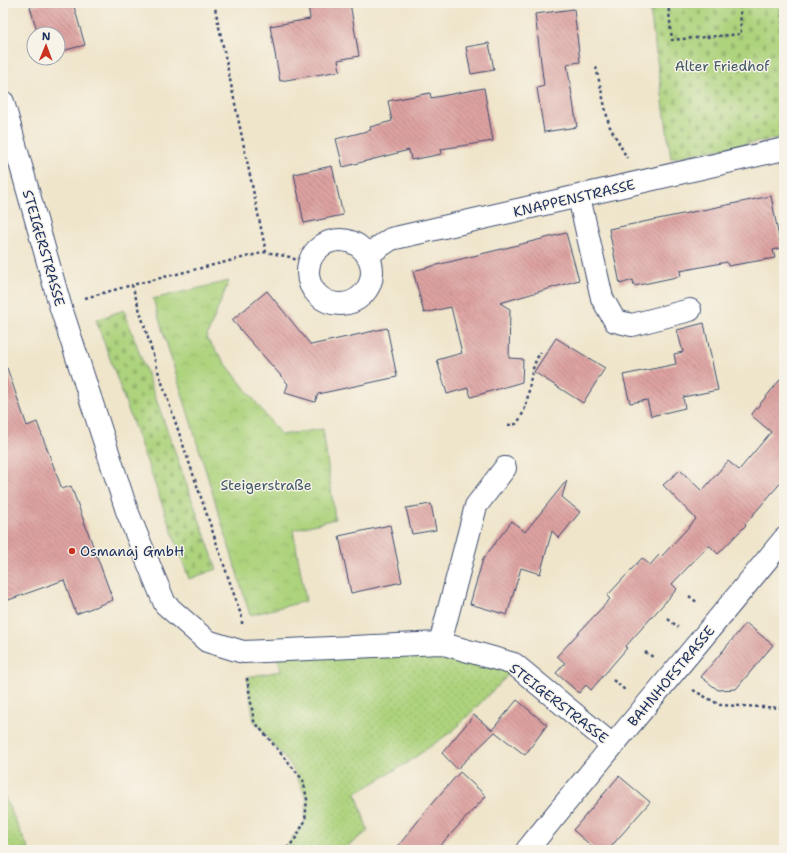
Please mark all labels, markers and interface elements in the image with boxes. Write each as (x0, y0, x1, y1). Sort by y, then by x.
north arrow (26, 26, 66, 66)
text: N (42, 29, 51, 44)
park label: Alter Friedhof (675, 57, 770, 75)
street label: KNAPPENSTRASSE (511, 175, 637, 221)
street label: STEIGERSTRASSE (19, 188, 69, 309)
park label: Steigerstraße (220, 476, 312, 494)
place label: Osmanaj GmbH (80, 542, 184, 560)
marker: Osmanaj GmbH (67, 546, 77, 556)
street label: BAHNHOFSTRASSE (624, 622, 719, 730)
street label: STEIGERSTRASSE (506, 659, 612, 747)

